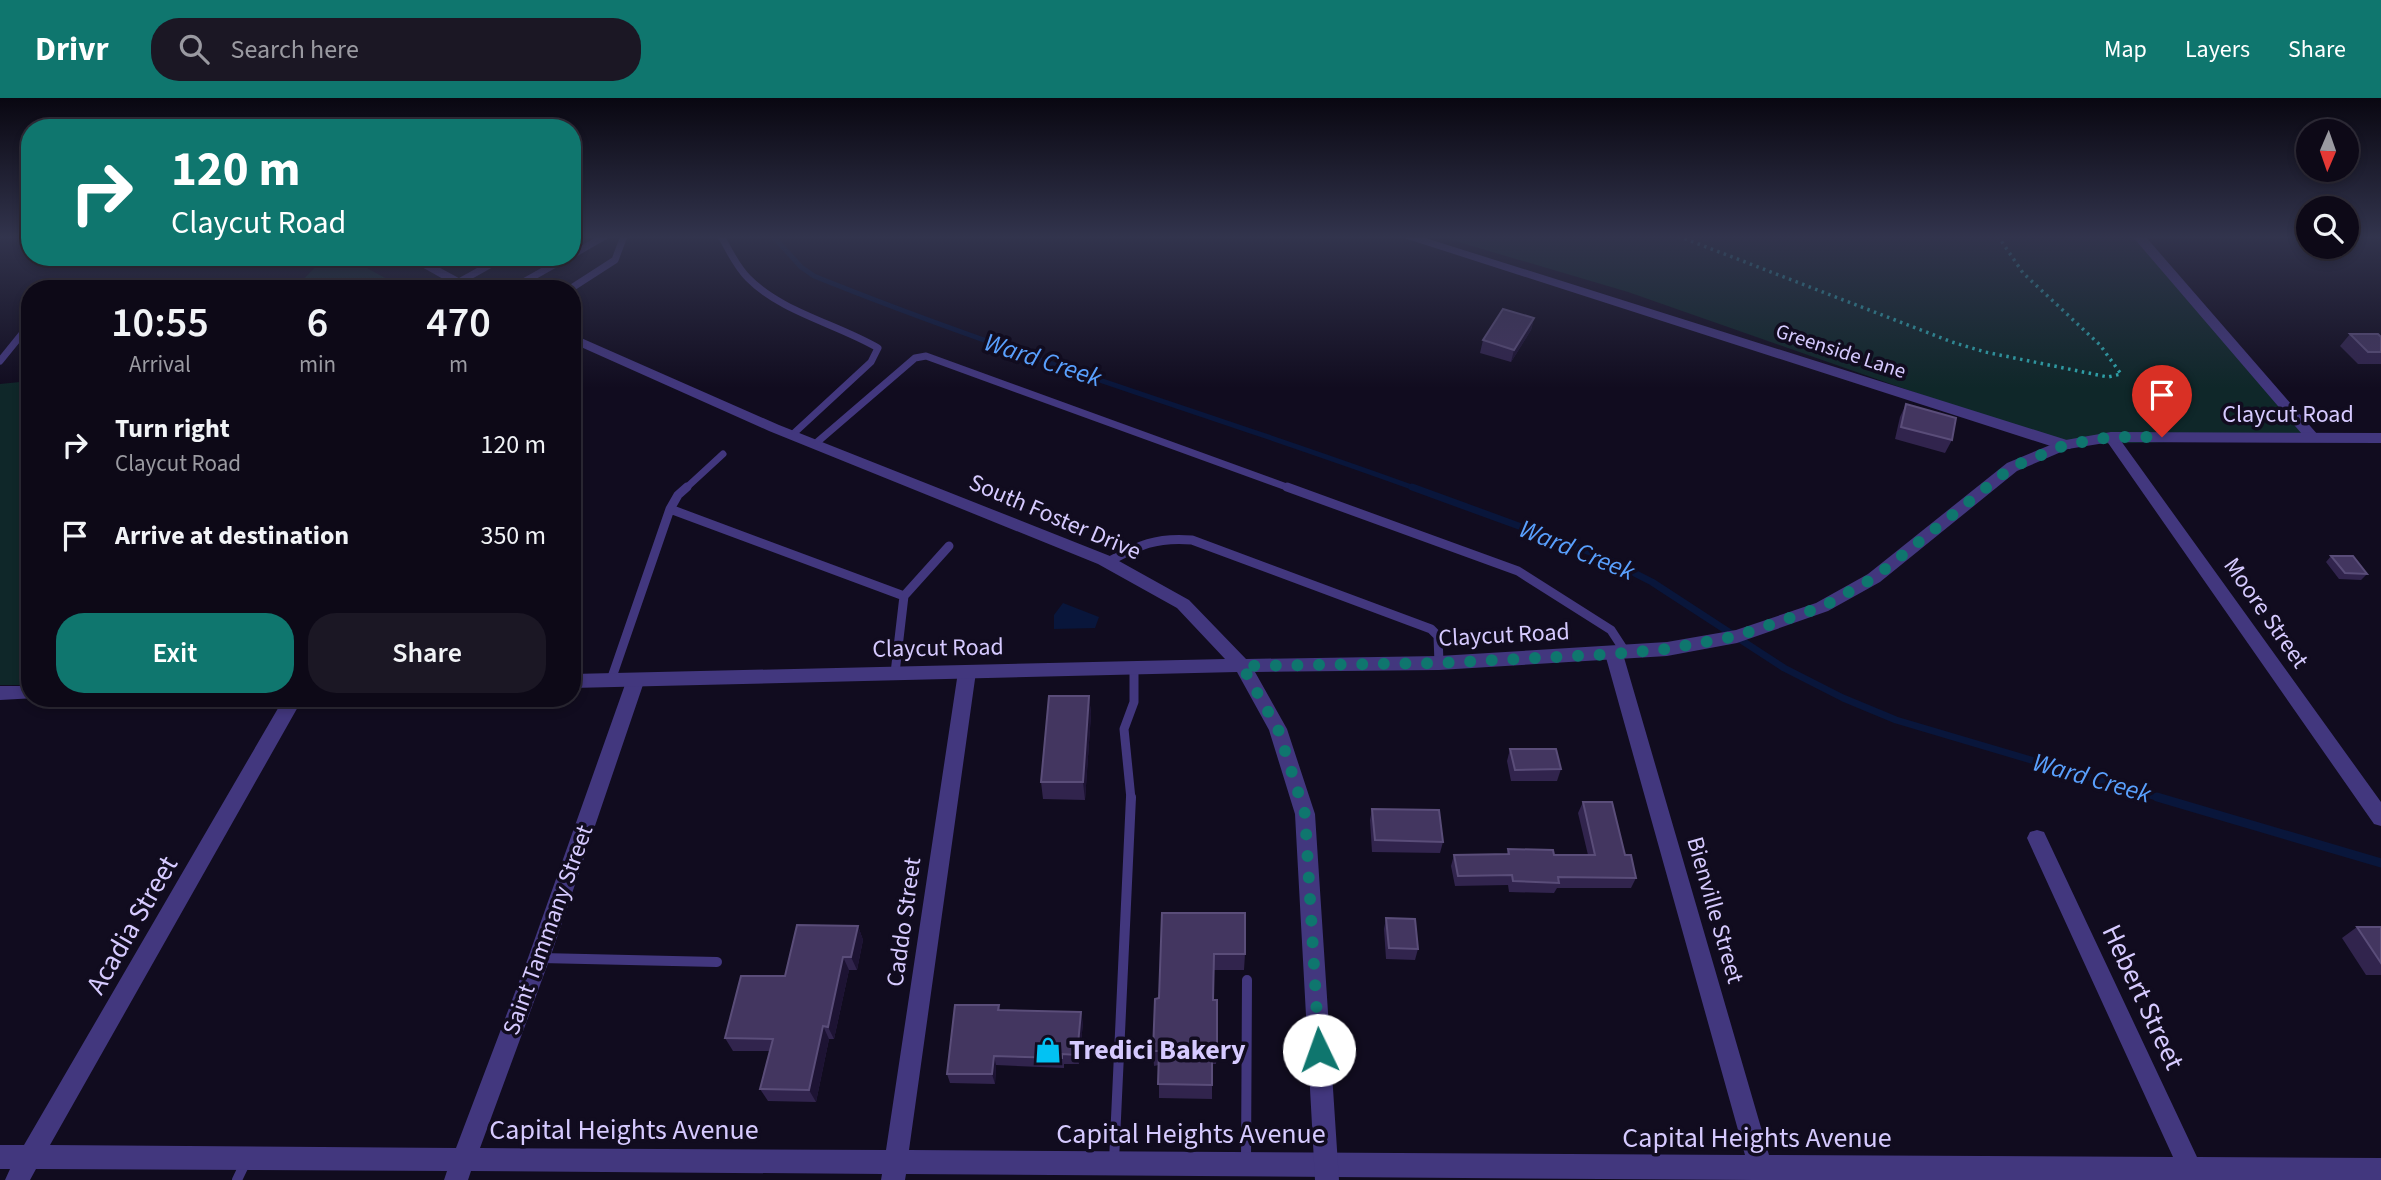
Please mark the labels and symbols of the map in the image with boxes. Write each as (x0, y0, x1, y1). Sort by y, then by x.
north arrow (2296, 119, 2359, 182)
street label: Greenside Lane (1772, 316, 1910, 386)
water label: Ward Creek (980, 324, 1107, 397)
pin (2132, 365, 2192, 437)
street label: Claycut Road (2222, 397, 2354, 432)
street label: South Foster Drive (964, 465, 1146, 569)
water label: Ward Creek (1514, 510, 1641, 590)
street label: Moore Street (2215, 550, 2317, 676)
street label: Claycut Road (1437, 614, 1571, 656)
street label: Claycut Road (872, 629, 1004, 667)
water label: Ward Creek (2029, 743, 2156, 813)
street label: Saint Tammany Street (494, 820, 602, 1040)
street label: Bienville Street (1677, 832, 1753, 988)
street label: Acadia Street (76, 848, 188, 1002)
street label: Caddo Street (878, 855, 930, 989)
street label: Hebert Street (2092, 918, 2194, 1077)
position arrow (1282, 1013, 1356, 1087)
place label: Tredici Bakery (1069, 1030, 1246, 1070)
shop icon: Tredici Bakery (1033, 1035, 1063, 1065)
street label: Capital Heights Avenue (489, 1110, 759, 1150)
street label: Capital Heights Avenue (1056, 1114, 1326, 1154)
street label: Capital Heights Avenue (1622, 1118, 1892, 1158)

